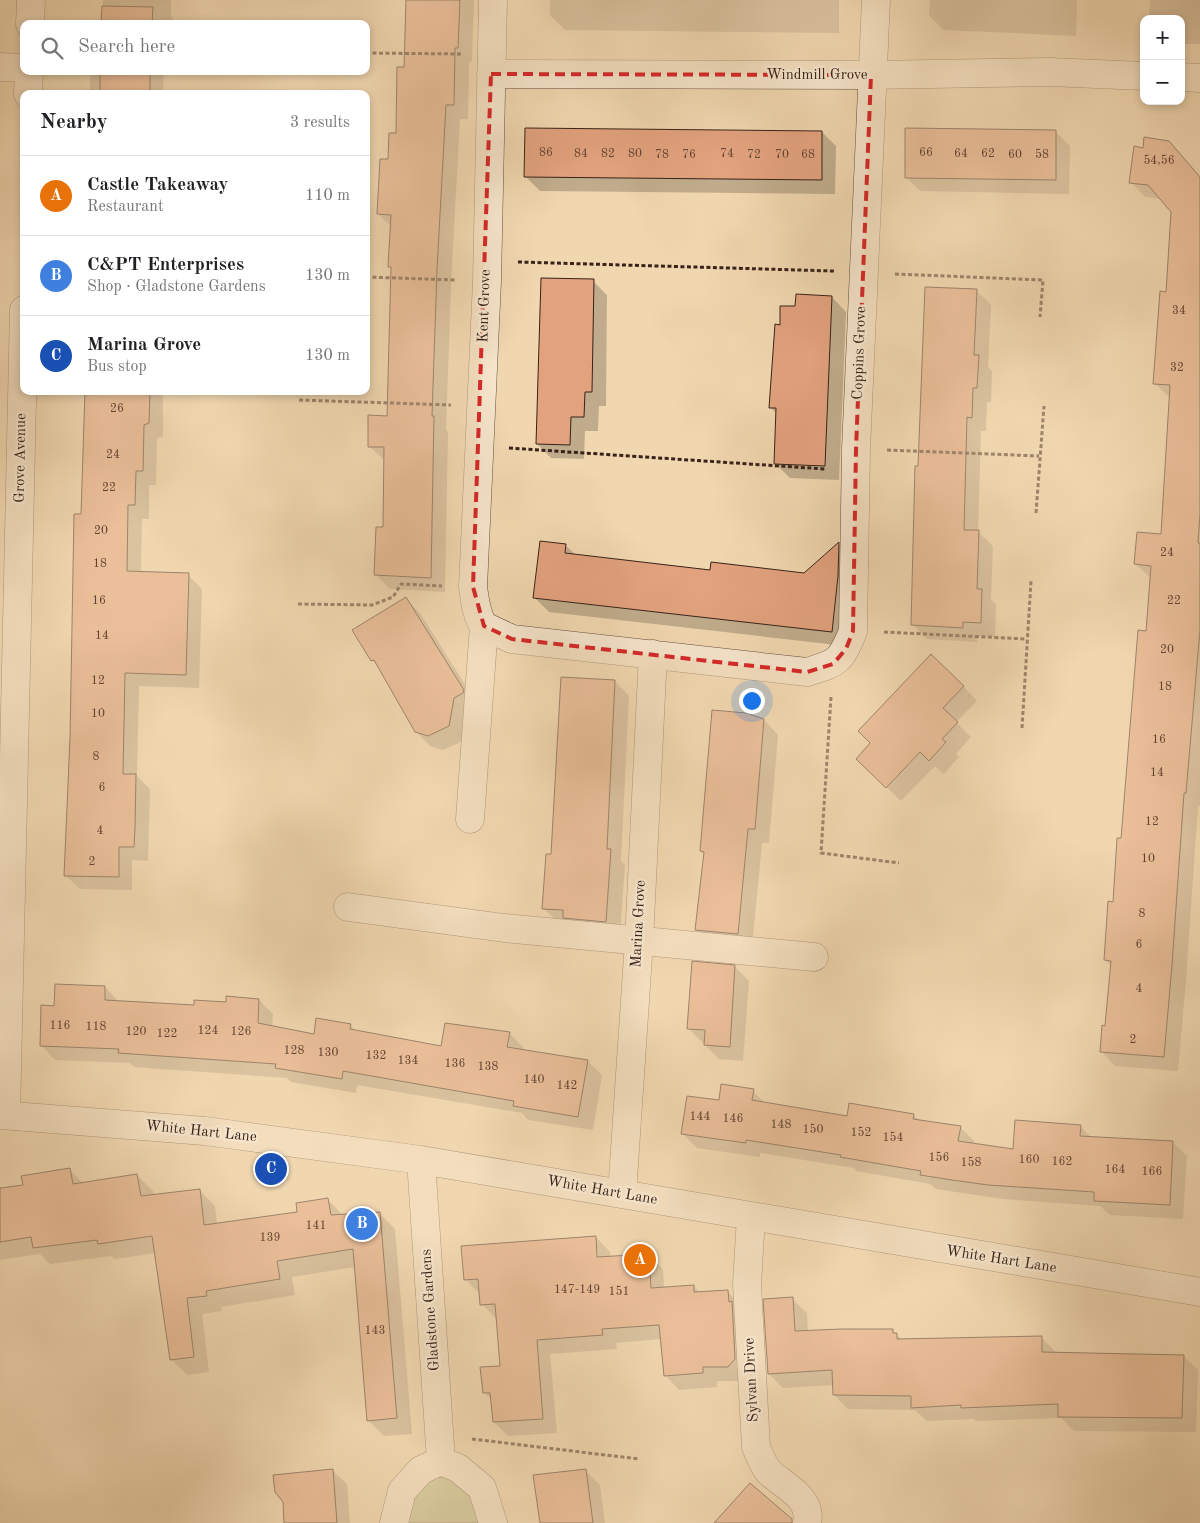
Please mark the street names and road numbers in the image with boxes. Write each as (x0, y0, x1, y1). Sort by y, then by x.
street label: Windmill Grove (766, 68, 868, 83)
street label: Kent Grove (476, 269, 494, 343)
street label: Coppins Grove (851, 306, 869, 400)
street label: Grove Avenue (13, 413, 29, 503)
street label: Marina Grove (629, 880, 649, 968)
street label: White Hart Lane (145, 1119, 258, 1145)
street label: White Hart Lane (546, 1174, 658, 1208)
street label: White Hart Lane (945, 1244, 1058, 1276)
street label: Gladstone Gardens (419, 1249, 443, 1371)
street label: Sylvan Drive (742, 1337, 762, 1423)

